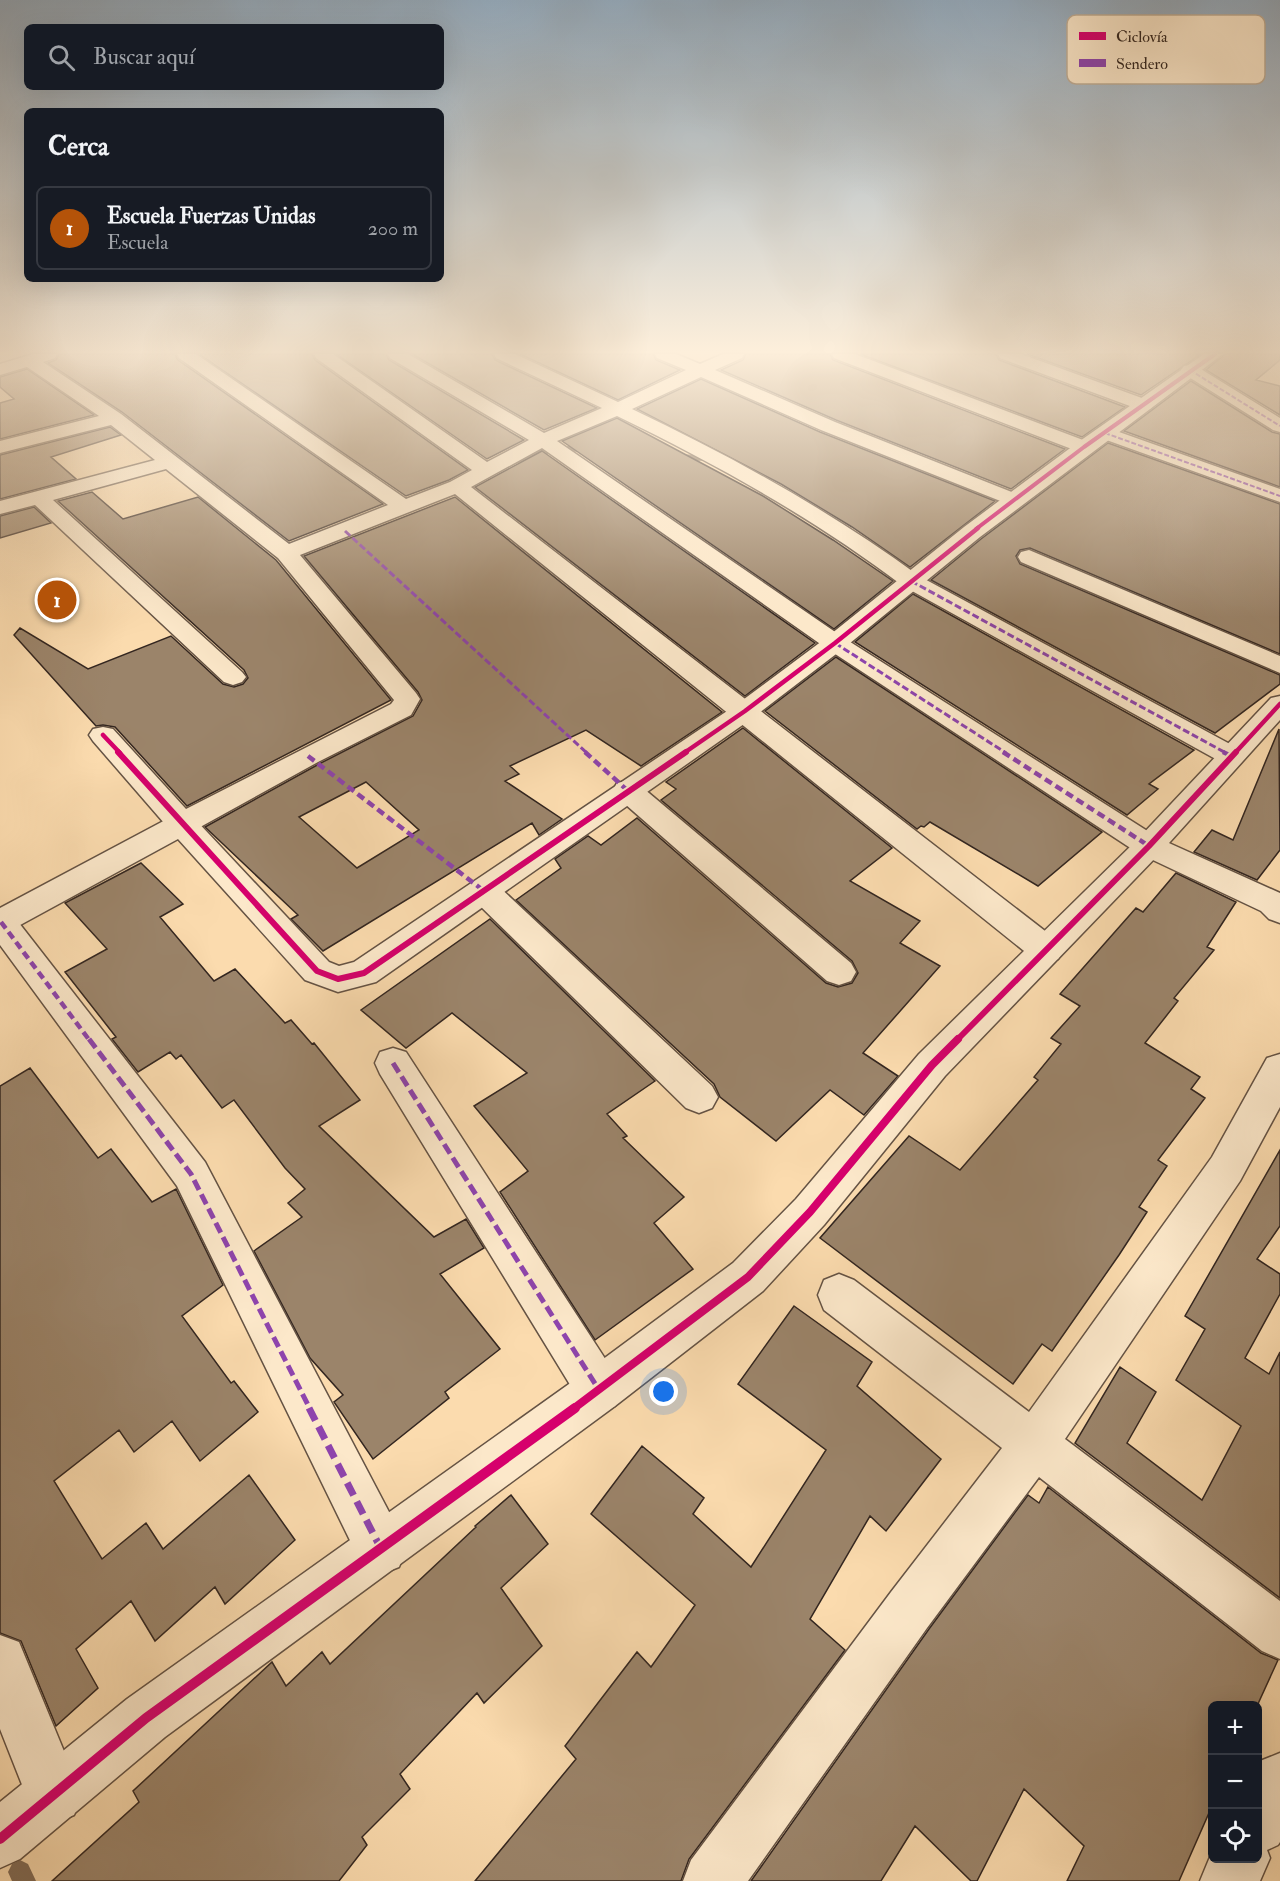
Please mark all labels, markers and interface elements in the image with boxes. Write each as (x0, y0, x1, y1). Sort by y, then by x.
legend (1067, 15, 1265, 84)
search box (24, 24, 444, 90)
text: Ciclovía (1116, 27, 1168, 47)
icon: search (45, 41, 78, 74)
text: Buscar aquí (93, 43, 195, 71)
text: Sendero (1116, 54, 1168, 74)
text: Cerca (48, 131, 109, 163)
text: Escuela Fuerzas Unidas (107, 202, 315, 230)
text: 1 (66, 216, 73, 241)
text: 200 m (368, 216, 418, 241)
text: Escuela (107, 230, 168, 255)
pin: 1 (38, 578, 76, 622)
your location (649, 1377, 678, 1406)
map controls (1208, 1701, 1262, 1863)
button: + (1208, 1701, 1262, 1755)
button: − (1208, 1755, 1262, 1809)
button: locate (1208, 1809, 1262, 1863)

